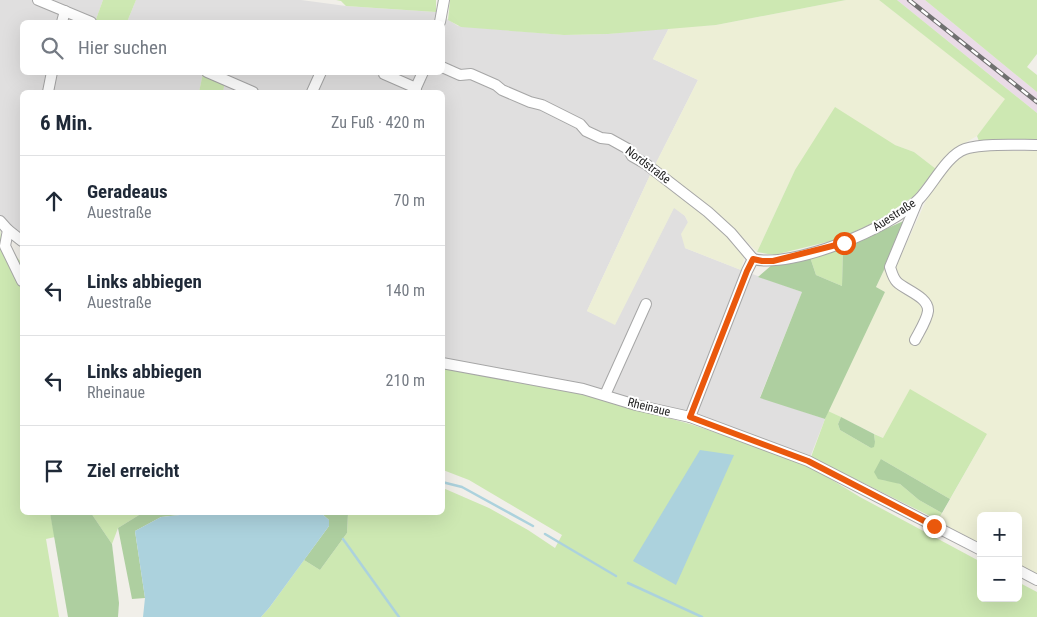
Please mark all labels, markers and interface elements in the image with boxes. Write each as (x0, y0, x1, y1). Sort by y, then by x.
search box (20, 20, 445, 75)
icon: search (38, 34, 66, 62)
text: Hier suchen (78, 36, 167, 59)
text: 6 Min. (40, 111, 93, 135)
text: Zu Fuß · 420 m (331, 113, 425, 132)
street label: Nordstraße (623, 143, 674, 187)
text: Geradeaus (87, 180, 168, 203)
icon: ahead (40, 187, 68, 215)
text: 70 m (393, 191, 425, 210)
street label: Auestraße (870, 196, 918, 234)
text: Auestraße (87, 203, 151, 222)
route start (833, 232, 856, 255)
text: Links abbiegen (87, 270, 202, 293)
icon: left (40, 277, 68, 305)
text: 140 m (386, 281, 425, 300)
text: Auestraße (87, 293, 151, 312)
text: Links abbiegen (87, 360, 202, 383)
icon: left (40, 367, 68, 395)
text: 210 m (386, 371, 425, 390)
text: Rheinaue (87, 383, 145, 402)
street label: Rheinaue (626, 395, 672, 419)
icon: arrive (40, 457, 68, 485)
text: Ziel erreicht (87, 459, 179, 482)
map controls (977, 512, 1022, 602)
button: + (977, 512, 1022, 557)
route end (923, 515, 946, 538)
button: − (977, 557, 1022, 602)

